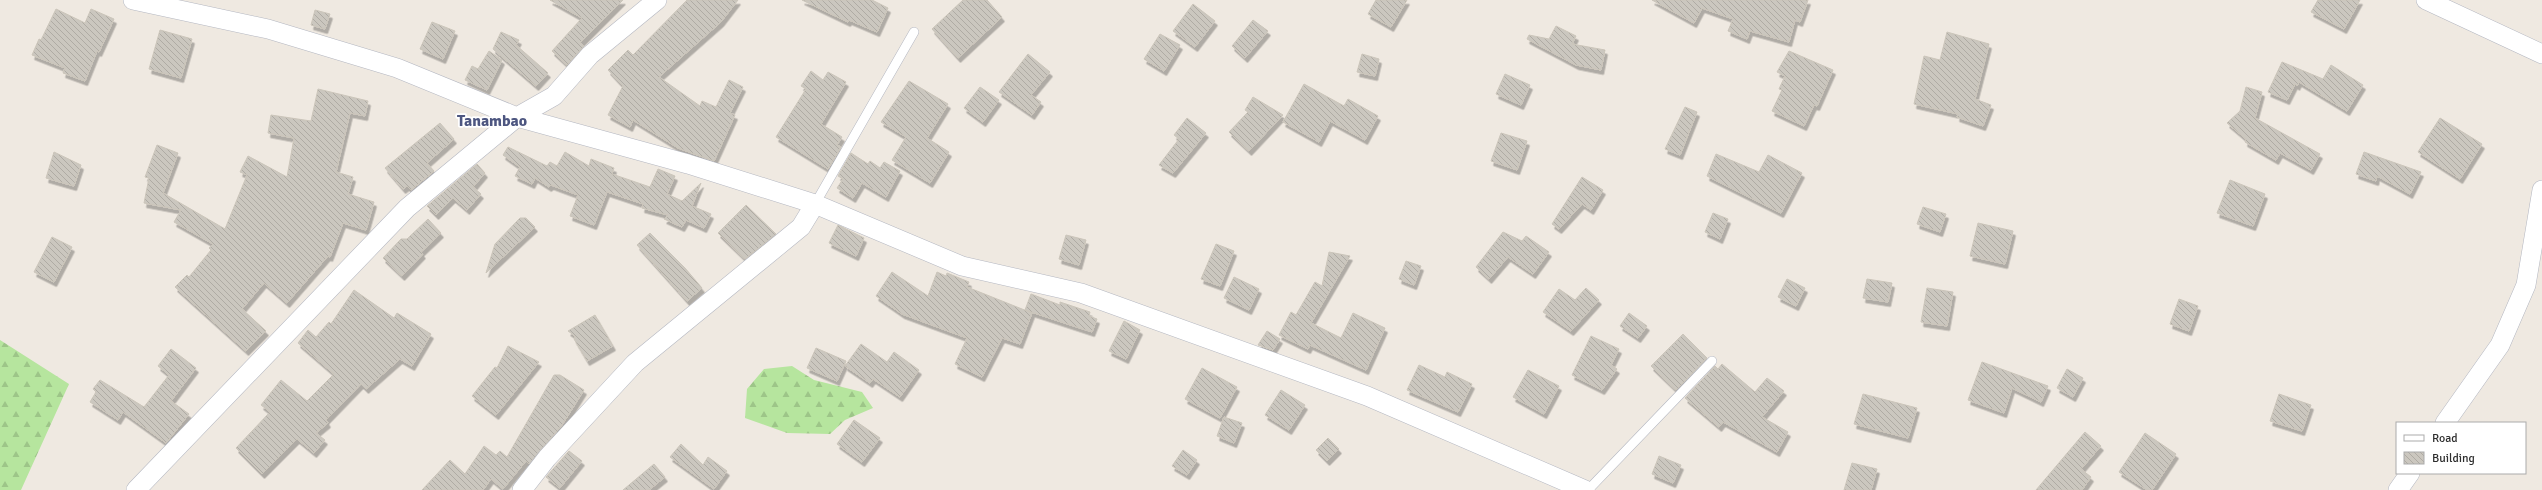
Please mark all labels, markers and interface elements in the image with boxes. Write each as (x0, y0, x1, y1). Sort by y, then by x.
district label: Tanambao (457, 111, 527, 131)
legend (2396, 422, 2526, 474)
text: Road (2432, 431, 2458, 446)
text: Building (2432, 451, 2475, 466)

